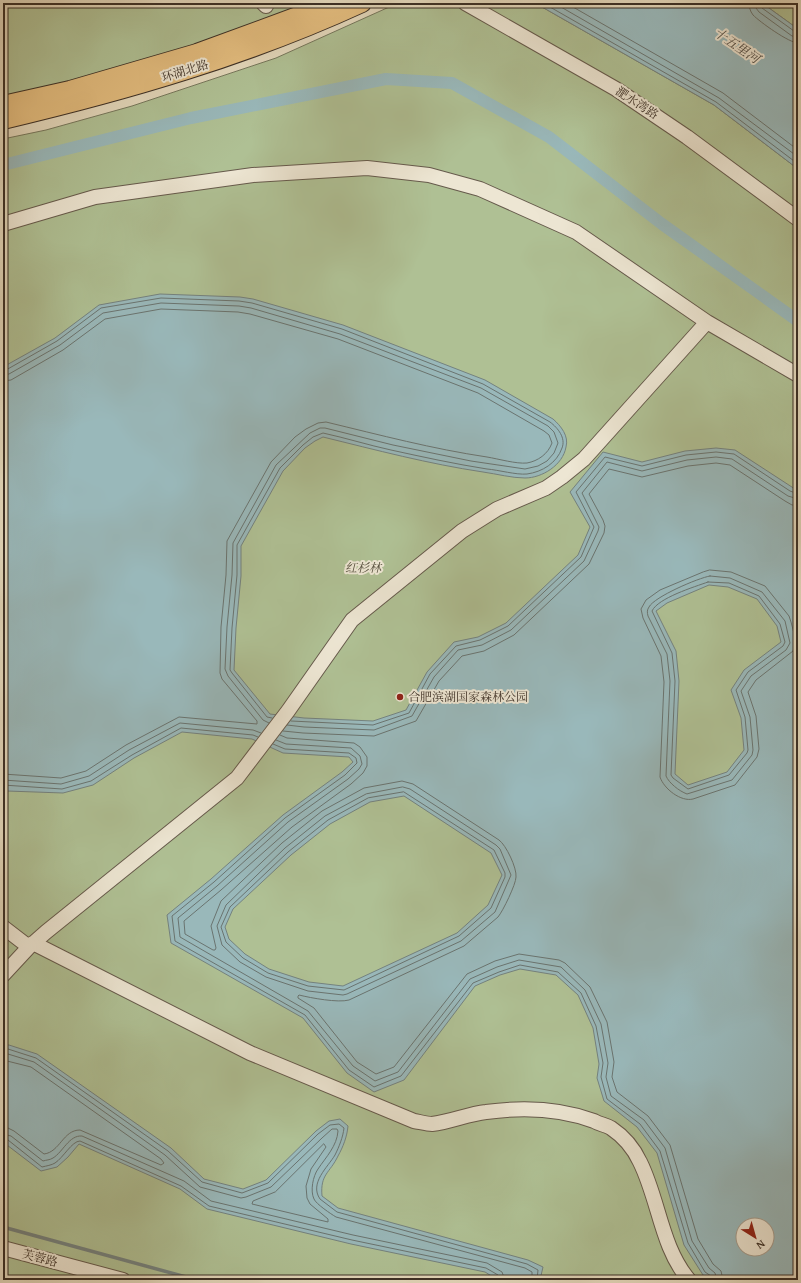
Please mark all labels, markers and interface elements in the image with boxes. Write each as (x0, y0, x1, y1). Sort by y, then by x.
water label: 十五里河 (710, 23, 765, 69)
street label: 环湖北路 (159, 55, 210, 86)
street label: 淝水湾路 (613, 82, 662, 123)
park label: 红杉林 (345, 559, 383, 576)
place label: 合肥滨湖国家森林公园 (408, 688, 528, 705)
marker: 合肥滨湖国家森林公园 (395, 692, 405, 702)
north arrow (735, 1217, 775, 1257)
text: N (753, 1236, 769, 1254)
street label: 芙蓉路 (21, 1245, 60, 1270)

